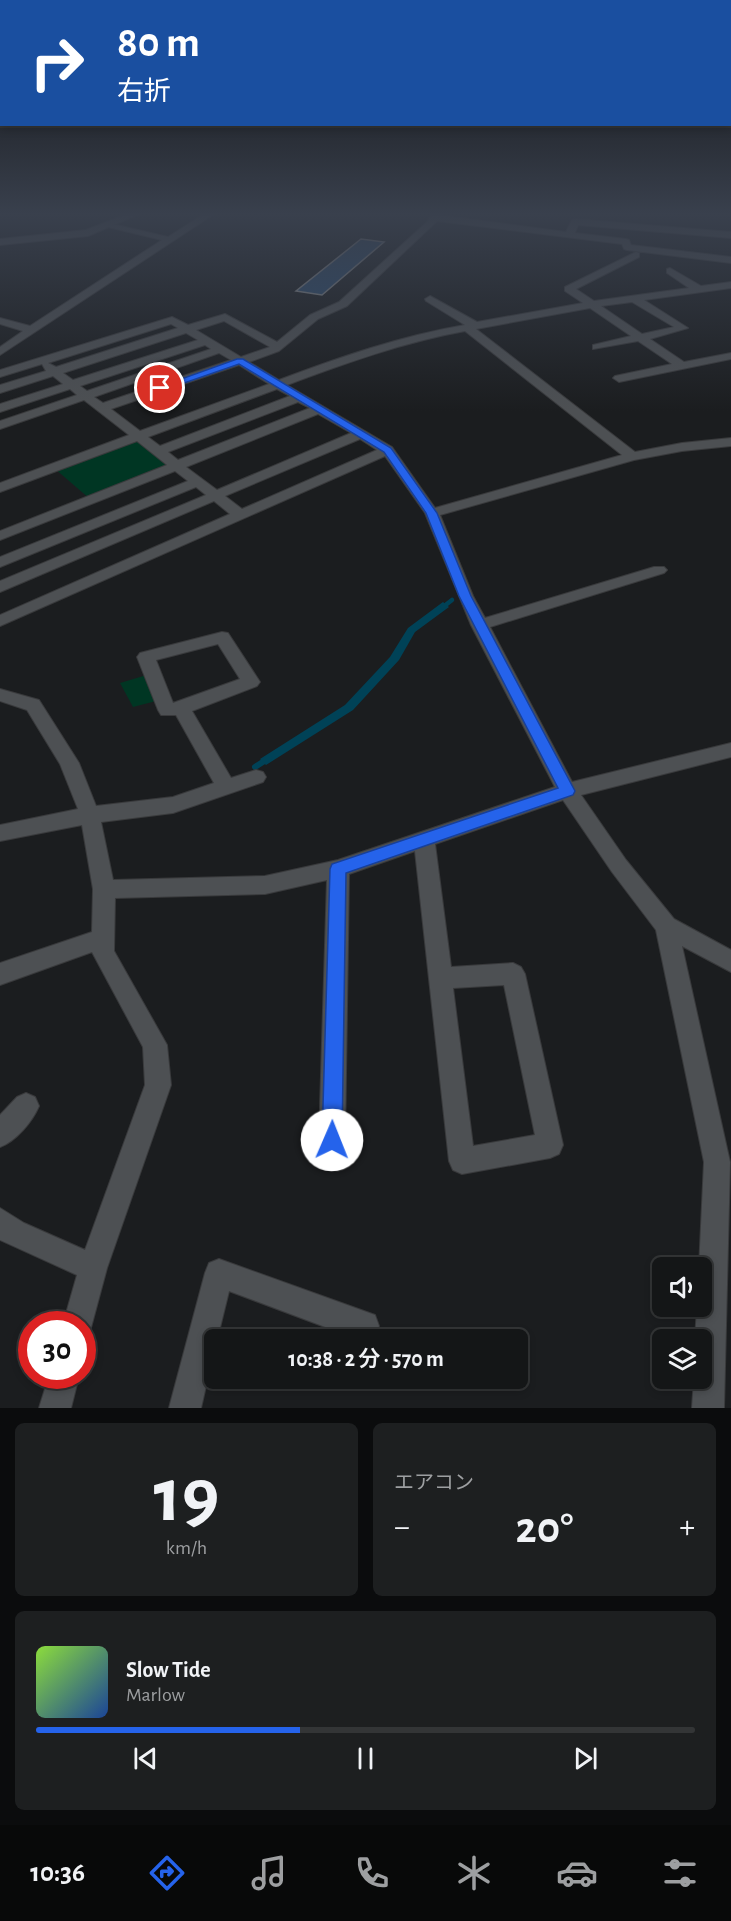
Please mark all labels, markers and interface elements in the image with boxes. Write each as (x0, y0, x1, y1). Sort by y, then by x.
text: 80 m (117, 22, 200, 64)
icon: right (18, 24, 96, 102)
text: 右折 (117, 78, 171, 105)
pin (134, 362, 185, 413)
icon: arrive (143, 371, 176, 404)
position arrow (300, 1108, 364, 1172)
map controls (652, 1257, 712, 1389)
button: sound (652, 1257, 712, 1317)
speed limit sign: 30 (18, 1311, 96, 1389)
button: layers (652, 1329, 712, 1389)
text: 10:38 · 2 分 · 570 m (288, 1348, 444, 1370)
text: 19 (154, 1458, 219, 1536)
text: エアコン (394, 1473, 474, 1493)
text: 20° (516, 1506, 573, 1551)
text: − (394, 1511, 410, 1544)
text: + (679, 1511, 695, 1544)
text: km/h (166, 1538, 207, 1558)
text: Slow Tide (126, 1659, 211, 1681)
text: Marlow (126, 1685, 185, 1705)
icon: previous (129, 1742, 162, 1775)
icon: pause (349, 1742, 382, 1775)
icon: next (569, 1742, 602, 1775)
icon: directions (146, 1852, 188, 1894)
icon: music (248, 1852, 290, 1894)
icon: phone (351, 1852, 393, 1894)
icon: climate (453, 1852, 495, 1894)
icon: car (556, 1852, 598, 1894)
icon: filters (659, 1852, 701, 1894)
text: 10:36 (30, 1859, 85, 1886)

